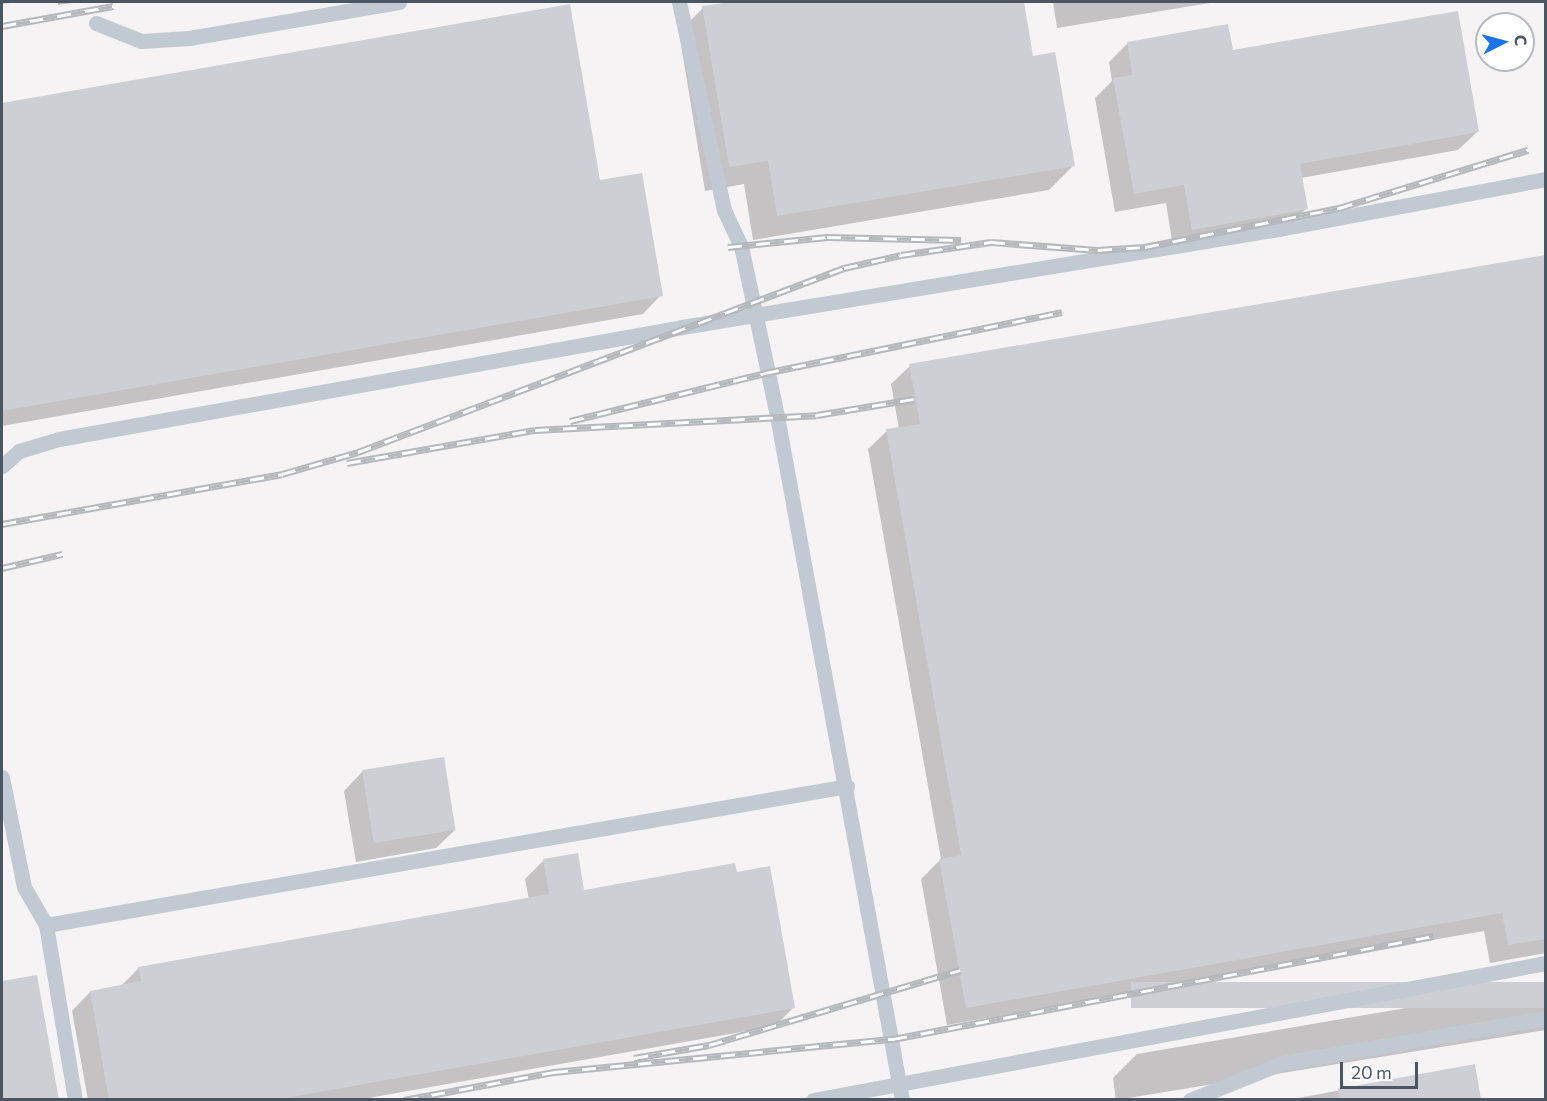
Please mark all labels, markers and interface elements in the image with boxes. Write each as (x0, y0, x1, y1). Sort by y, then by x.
north arrow (1475, 12, 1535, 72)
text: С (1511, 34, 1531, 47)
scale bar (1343, 1050, 1421, 1088)
text: 20 m (1351, 1061, 1392, 1083)

